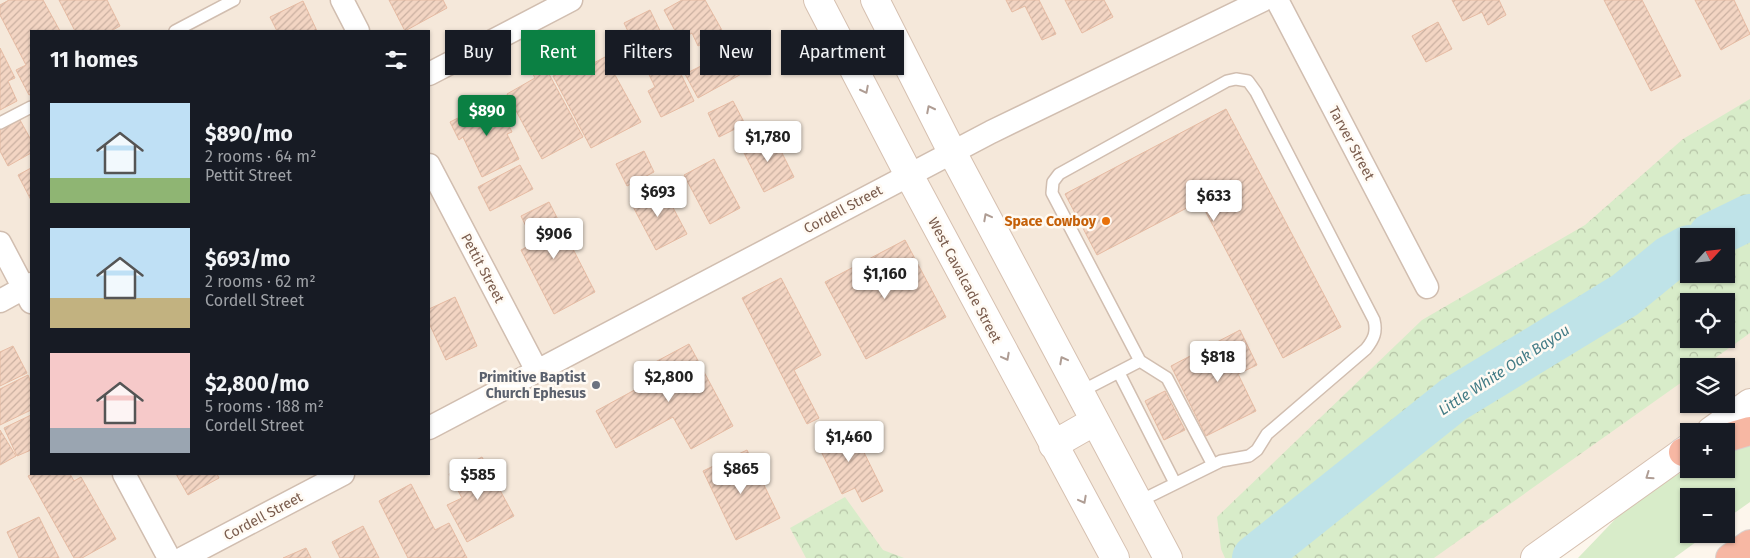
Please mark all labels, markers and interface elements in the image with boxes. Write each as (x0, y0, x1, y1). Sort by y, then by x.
chip: Buy (445, 30, 511, 75)
chip: Rent (521, 30, 595, 75)
chip: Filters (605, 30, 690, 75)
chip: New (700, 30, 771, 75)
chip: Apartment (781, 30, 904, 75)
icon: filters (382, 46, 410, 74)
text: 11 homes (50, 47, 138, 73)
one-way arrow (859, 85, 869, 94)
pin: $890 (457, 94, 517, 137)
text: $890 (469, 101, 505, 120)
street label: Tarver Street (1325, 103, 1379, 184)
one-way arrow (926, 105, 936, 114)
pin: $1,780 (727, 120, 809, 163)
text: $890/mo (205, 121, 293, 147)
icon: home (90, 123, 150, 183)
text: $1,780 (745, 127, 791, 146)
text: 2 rooms · 64 m² (205, 147, 316, 166)
text: Pettit Street (205, 166, 292, 185)
pin: $693 (628, 176, 688, 218)
pin: $633 (1184, 180, 1244, 222)
street label: Cordell Street (801, 181, 886, 237)
text: $693 (641, 182, 675, 201)
text: $633 (1197, 186, 1231, 205)
one-way arrow (983, 213, 993, 222)
place label: Space Cowboy (1005, 213, 1097, 230)
street label: West Cavalcade Street (924, 215, 1005, 347)
marker: Space Cowboy (1100, 215, 1112, 227)
pin: $906 (524, 218, 584, 260)
text: $906 (536, 224, 572, 243)
north arrow (1680, 228, 1735, 282)
map controls (1680, 228, 1735, 543)
street label: Pettit Street (457, 231, 508, 307)
text: $693/mo (205, 246, 290, 272)
icon: home (90, 248, 150, 308)
pin: $1,160 (844, 258, 926, 300)
text: $1,160 (863, 264, 907, 283)
text: 2 rooms · 62 m² (205, 272, 316, 291)
text: Cordell Street (205, 291, 304, 310)
button: locate (1680, 293, 1735, 348)
water label: Little White Oak Bayou (1435, 321, 1573, 419)
pin: $818 (1188, 340, 1248, 383)
text: $818 (1201, 347, 1235, 366)
one-way arrow (1000, 352, 1010, 361)
one-way arrow (1059, 357, 1069, 366)
button: layers (1680, 358, 1735, 413)
pin: $2,800 (628, 360, 710, 403)
text: $2,800 (645, 367, 693, 386)
place label: Primitive Baptist Church Ephesus (479, 369, 587, 402)
text: $2,800/mo (205, 371, 309, 397)
icon: home (90, 373, 150, 433)
marker: Primitive Baptist Church Ephesus (590, 379, 602, 391)
text: 5 rooms · 188 m² (205, 397, 324, 416)
text: Cordell Street (205, 416, 304, 435)
pin: $1,460 (808, 420, 890, 463)
button: + (1680, 423, 1735, 478)
text: $1,460 (826, 427, 872, 446)
pin: $865 (711, 452, 771, 495)
pin: $585 (448, 458, 508, 501)
text: $865 (723, 459, 759, 478)
text: $585 (460, 465, 496, 484)
one-way arrow (1645, 470, 1655, 479)
street label: Cordell Street (221, 488, 306, 544)
button: − (1680, 488, 1735, 543)
one-way arrow (1077, 495, 1087, 504)

